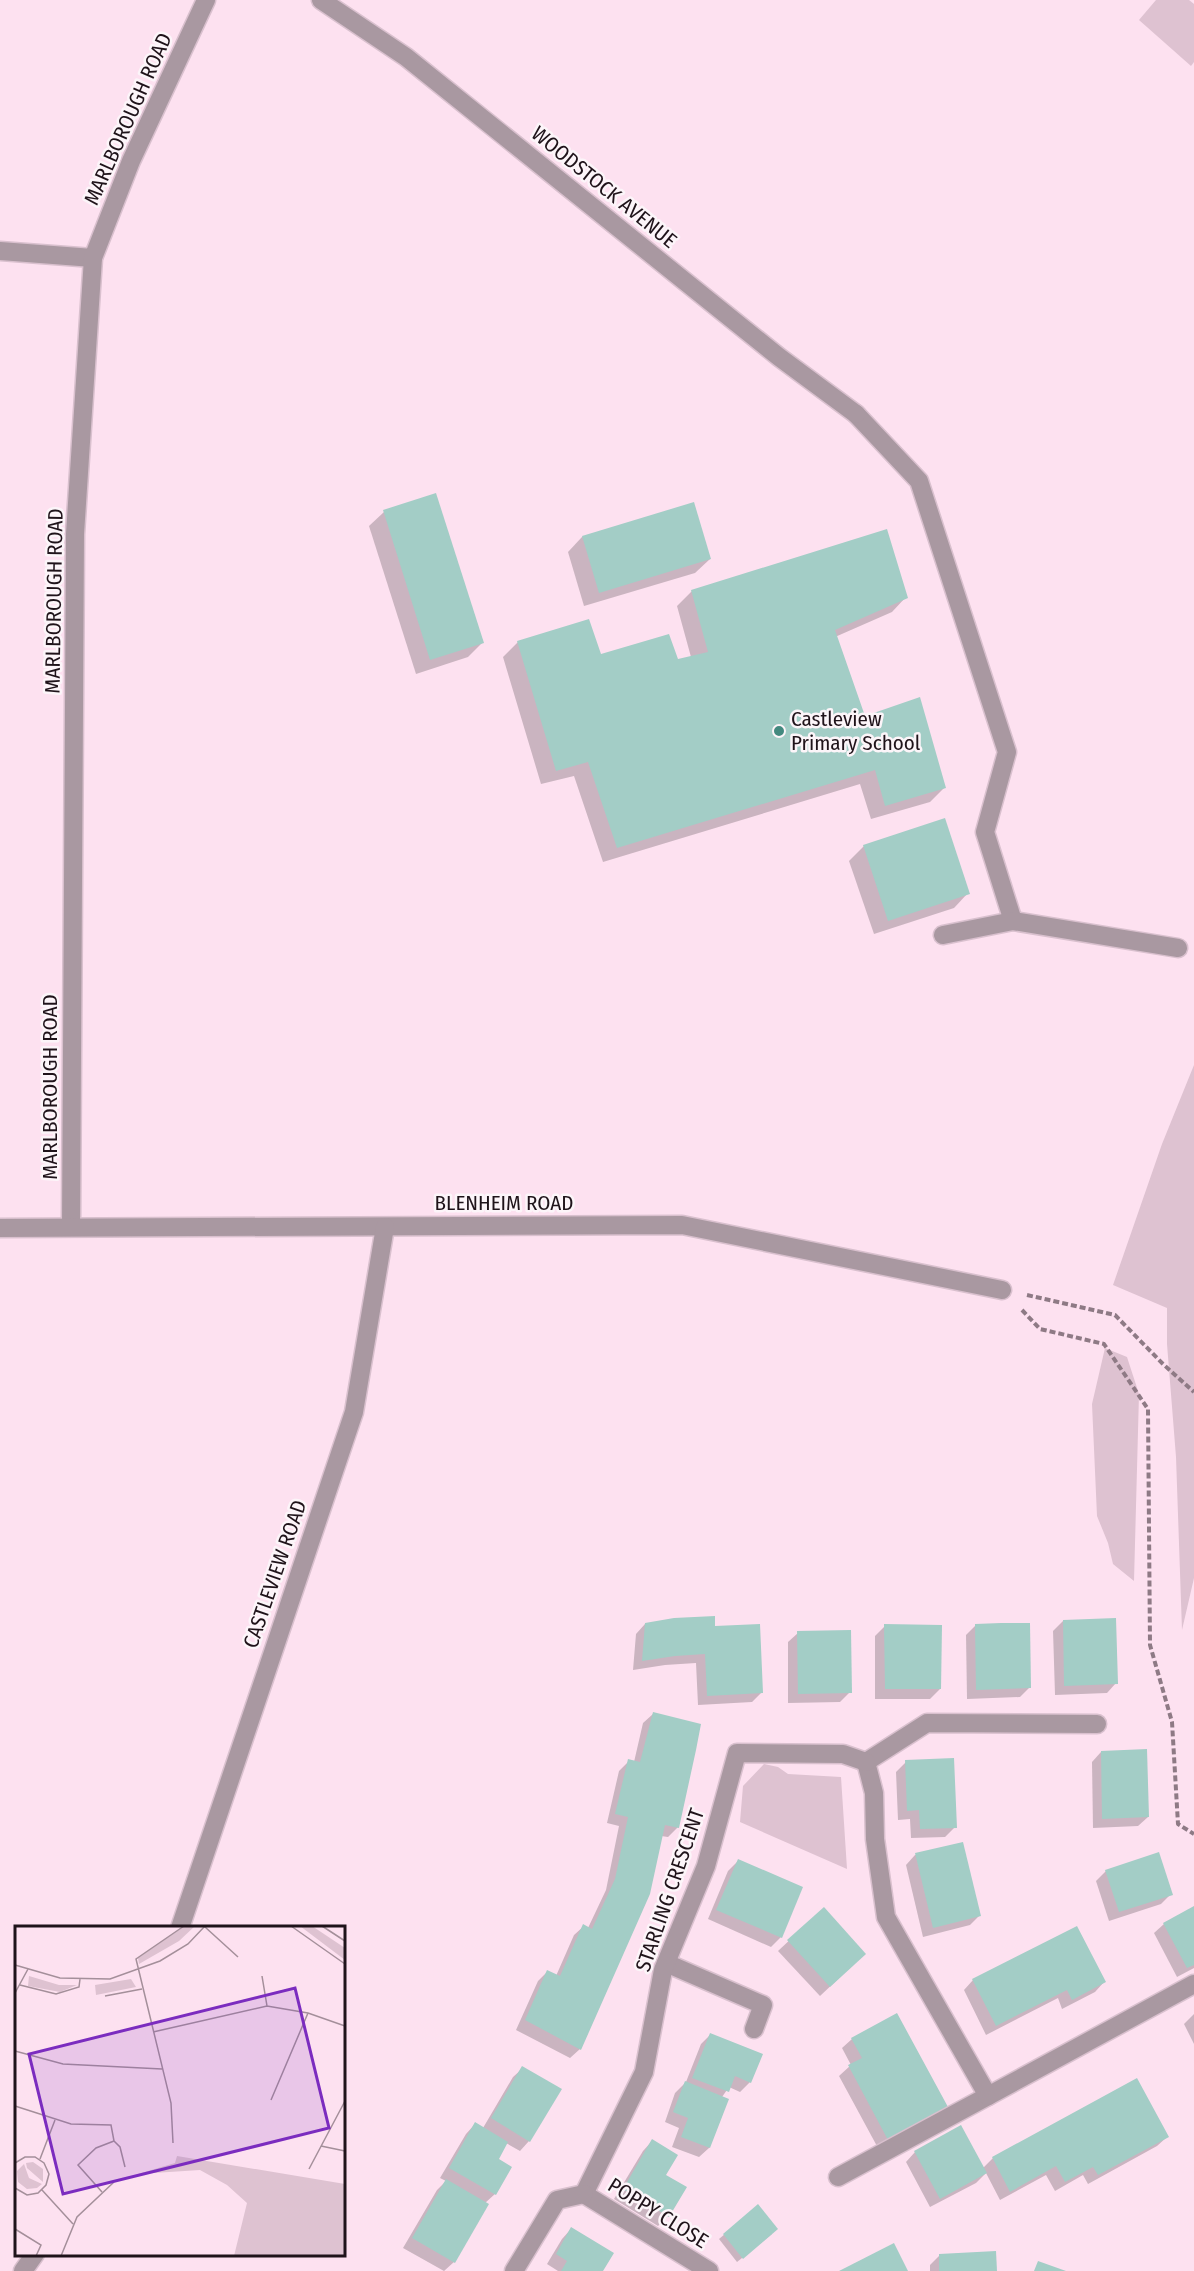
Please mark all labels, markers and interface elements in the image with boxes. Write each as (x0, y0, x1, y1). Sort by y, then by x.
street label: MARLBOROUGH ROAD (78, 29, 178, 209)
street label: WOODSTOCK AVENUE (526, 120, 682, 254)
street label: MARLBOROUGH ROAD (39, 508, 69, 694)
place label: Castleview Primary School (791, 706, 921, 756)
marker: Castleview Primary School (772, 724, 786, 738)
street label: MARLBOROUGH ROAD (37, 994, 63, 1180)
street label: BLENHEIM ROAD (435, 1190, 573, 1216)
street label: CASTLEVIEW ROAD (238, 1497, 312, 1651)
street label: STARLING CRESCENT (630, 1805, 710, 1975)
inset map (15, 1926, 345, 2256)
street label: POPPY CLOSE (603, 2172, 713, 2254)

